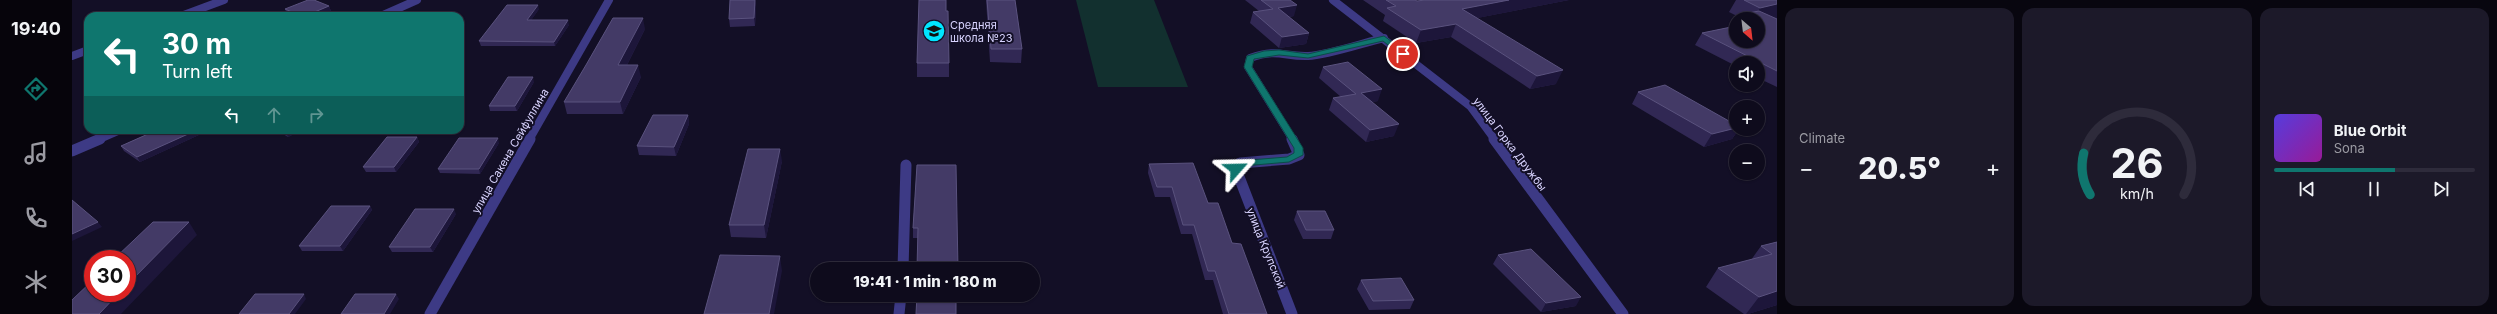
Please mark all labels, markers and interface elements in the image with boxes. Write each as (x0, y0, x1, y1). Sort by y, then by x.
north arrow (1729, 12, 1765, 48)
map controls (1729, 12, 1765, 180)
text: 19:40 (11, 18, 61, 39)
school or university icon: Средняя школа №23 (921, 18, 947, 44)
place label: Средняя школа №23 (950, 18, 1013, 45)
text: 30 m (162, 27, 231, 61)
icon: left (96, 28, 148, 80)
pin (1386, 37, 1420, 71)
icon: arrive (1392, 43, 1414, 65)
button: sound (1729, 56, 1765, 92)
text: Turn left (162, 61, 232, 82)
icon: directions (22, 75, 50, 103)
street label: улица Сакена Сейфуллина (468, 86, 552, 216)
street label: улица Горка Дружбы (1470, 94, 1550, 194)
button: + (1729, 100, 1765, 136)
icon: left (221, 104, 243, 126)
icon: ahead (263, 104, 285, 126)
icon: right (305, 104, 327, 126)
text: Blue Orbit (2334, 121, 2406, 140)
text: Climate (1799, 130, 1845, 146)
text: 26 (2110, 138, 2164, 188)
icon: music (22, 139, 50, 167)
text: Sona (2334, 140, 2365, 156)
button: − (1729, 144, 1765, 180)
position arrow (1215, 148, 1257, 190)
text: 20.5° (1858, 150, 1941, 186)
text: − (1799, 155, 1814, 181)
text: + (1986, 155, 2000, 181)
icon: previous (2296, 178, 2318, 200)
icon: pause (2363, 178, 2385, 200)
icon: next (2430, 178, 2452, 200)
text: km/h (2120, 185, 2154, 202)
icon: phone (22, 204, 50, 232)
street label: улица Крупской (1243, 206, 1289, 290)
speed limit sign: 30 (84, 250, 136, 302)
icon: climate (22, 268, 50, 296)
text: 19:41 · 1 min · 180 m (853, 272, 997, 291)

